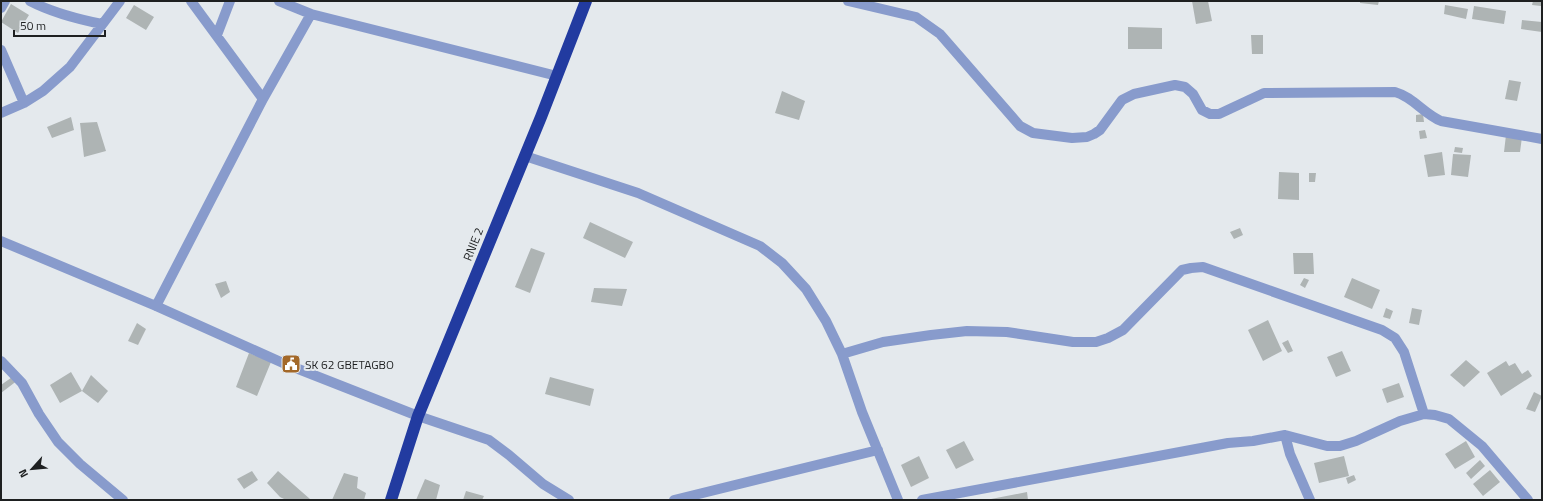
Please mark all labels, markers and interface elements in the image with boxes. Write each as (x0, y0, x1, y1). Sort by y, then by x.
scale bar (14, 12, 105, 38)
text: 50 m (20, 16, 46, 35)
street label: RNIE 2 (458, 224, 488, 264)
public building icon: SK 62 GBETAGBO (280, 353, 302, 375)
place label: SK 62 GBETAGBO (305, 355, 394, 374)
north arrow (12, 449, 52, 489)
text: N (14, 467, 32, 481)

